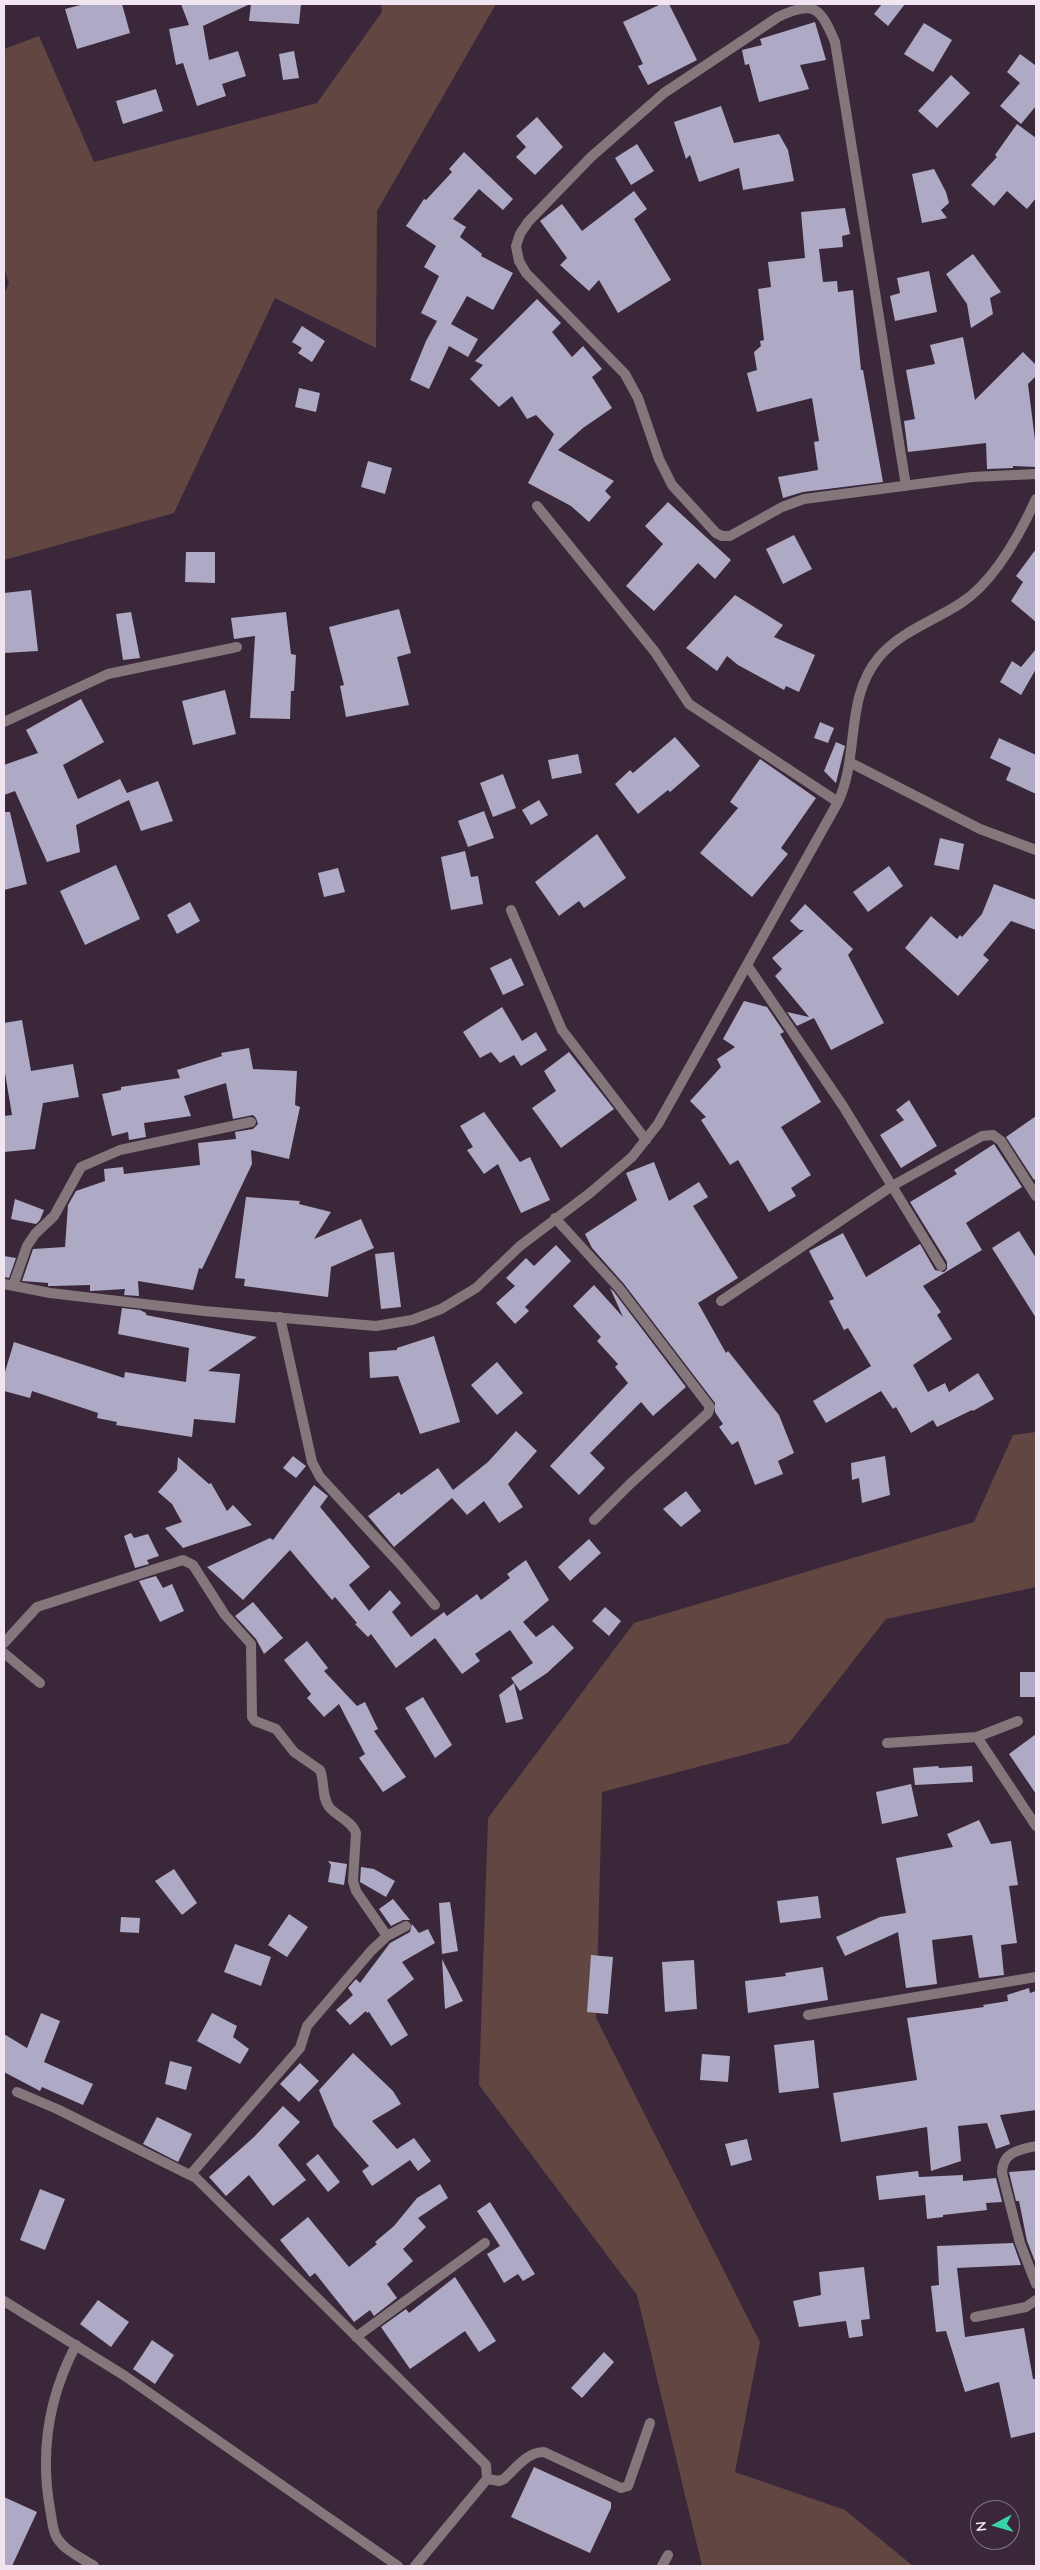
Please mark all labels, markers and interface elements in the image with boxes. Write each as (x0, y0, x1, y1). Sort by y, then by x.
north arrow (970, 2500, 1020, 2550)
text: N (972, 2520, 991, 2533)

